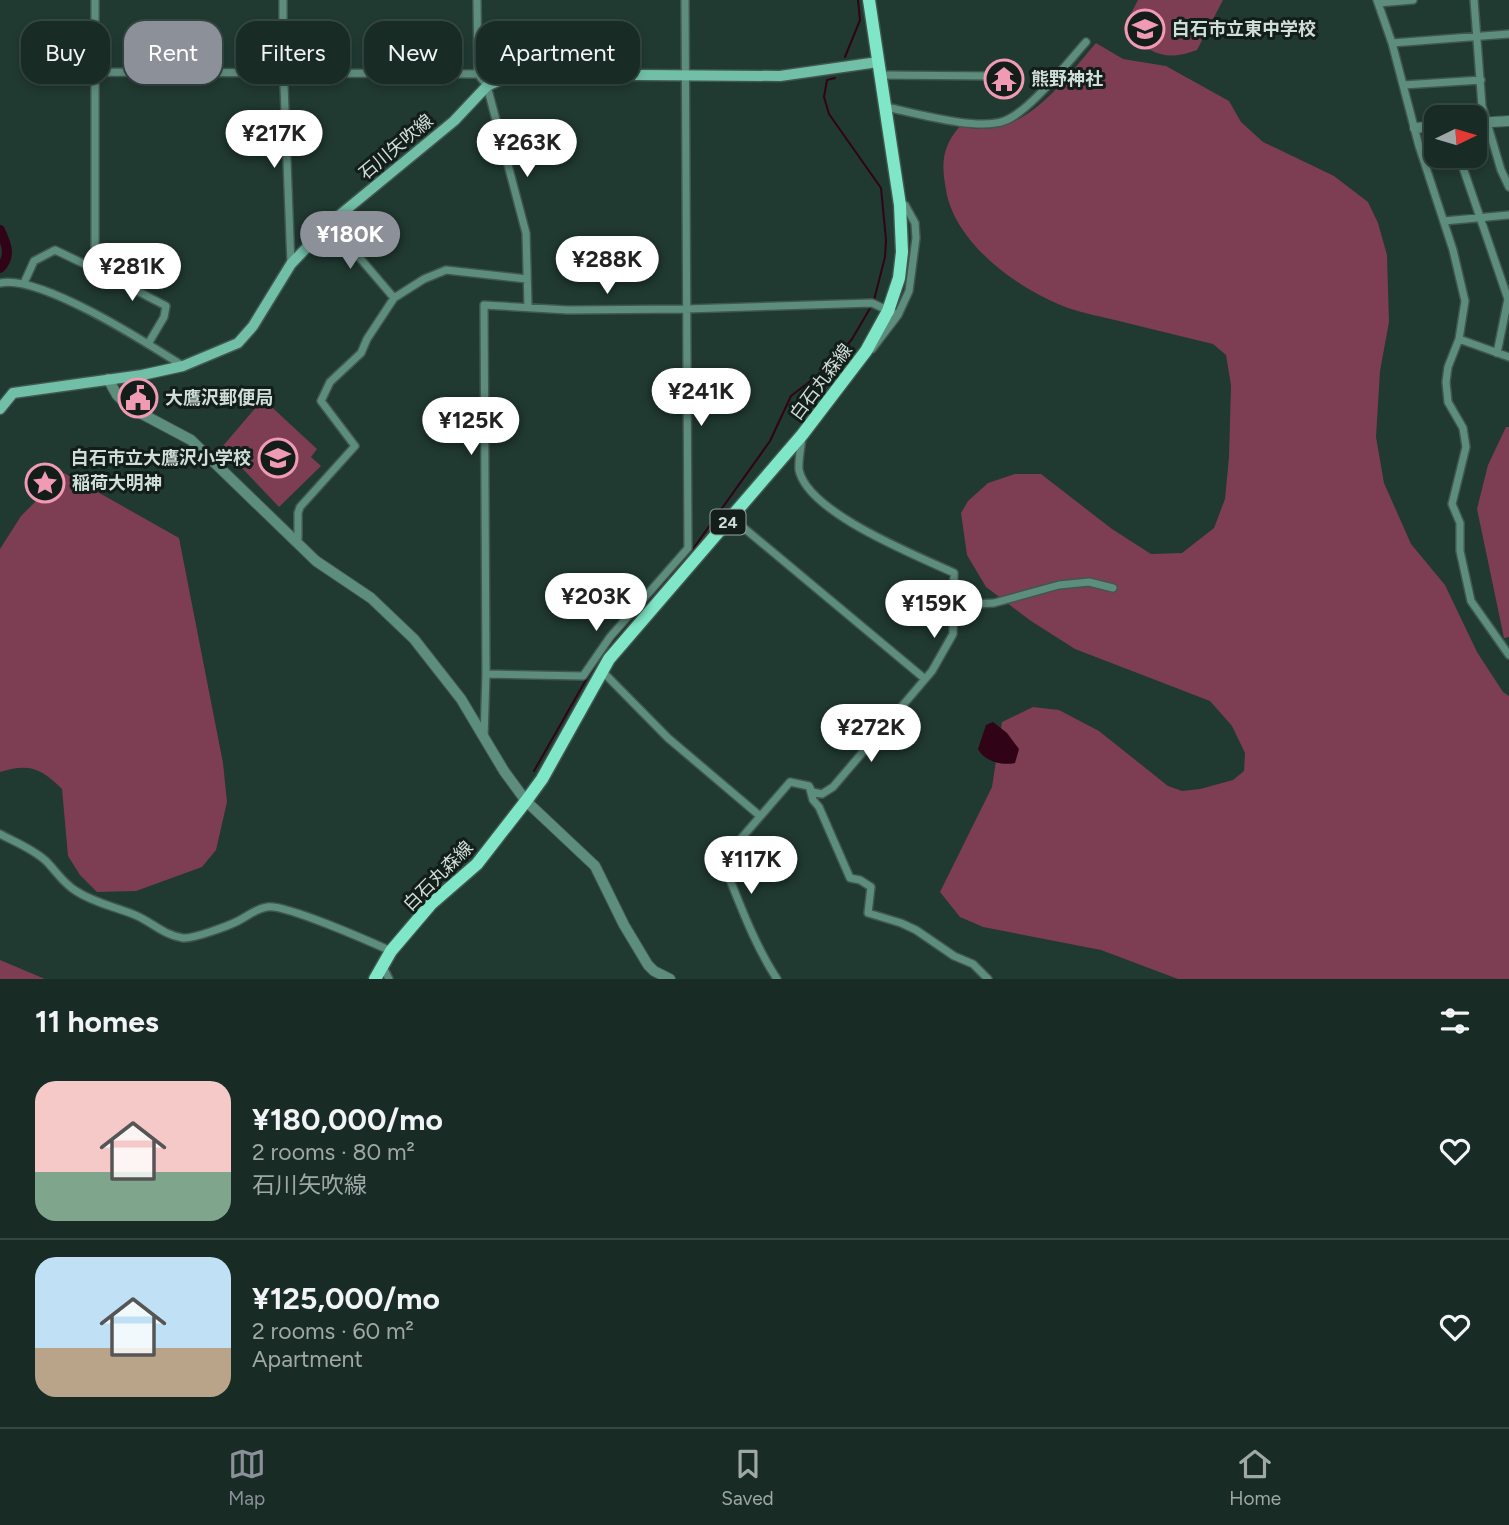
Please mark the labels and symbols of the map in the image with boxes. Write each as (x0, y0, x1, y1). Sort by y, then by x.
school or university icon: 白石市立東中学校 (1124, 8, 1166, 50)
place label: 白石市立東中学校 (1172, 18, 1316, 40)
temple icon: 熊野神社 (983, 58, 1025, 100)
place label: 熊野神社 (1031, 68, 1103, 90)
north arrow (1424, 105, 1488, 168)
pin: ¥217K (225, 110, 323, 170)
street label: 石川矢吹線 (354, 110, 438, 184)
pin: ¥263K (478, 120, 576, 179)
pin: ¥180K (301, 212, 399, 271)
pin: ¥288K (558, 236, 656, 296)
pin: ¥281K (83, 244, 181, 303)
street label: 白石丸森線 (785, 339, 857, 425)
pin: ¥241K (652, 368, 750, 428)
public building icon: 大鷹沢郵便局 (117, 377, 159, 419)
place label: 大鷹沢郵便局 (165, 387, 273, 409)
pin: ¥125K (422, 398, 520, 457)
school or university icon: 白石市立大鷹沢小学校 (257, 437, 299, 479)
place label: 白石市立大鷹沢小学校 (71, 447, 251, 469)
place icon: 稲荷大明神 (24, 462, 66, 504)
place label: 稲荷大明神 (72, 472, 162, 494)
road number: 24 (710, 509, 746, 534)
pin: ¥203K (547, 574, 645, 633)
pin: ¥159K (885, 580, 983, 640)
pin: ¥272K (822, 704, 920, 764)
street label: 白石丸森線 (398, 836, 478, 916)
pin: ¥117K (702, 836, 800, 896)

